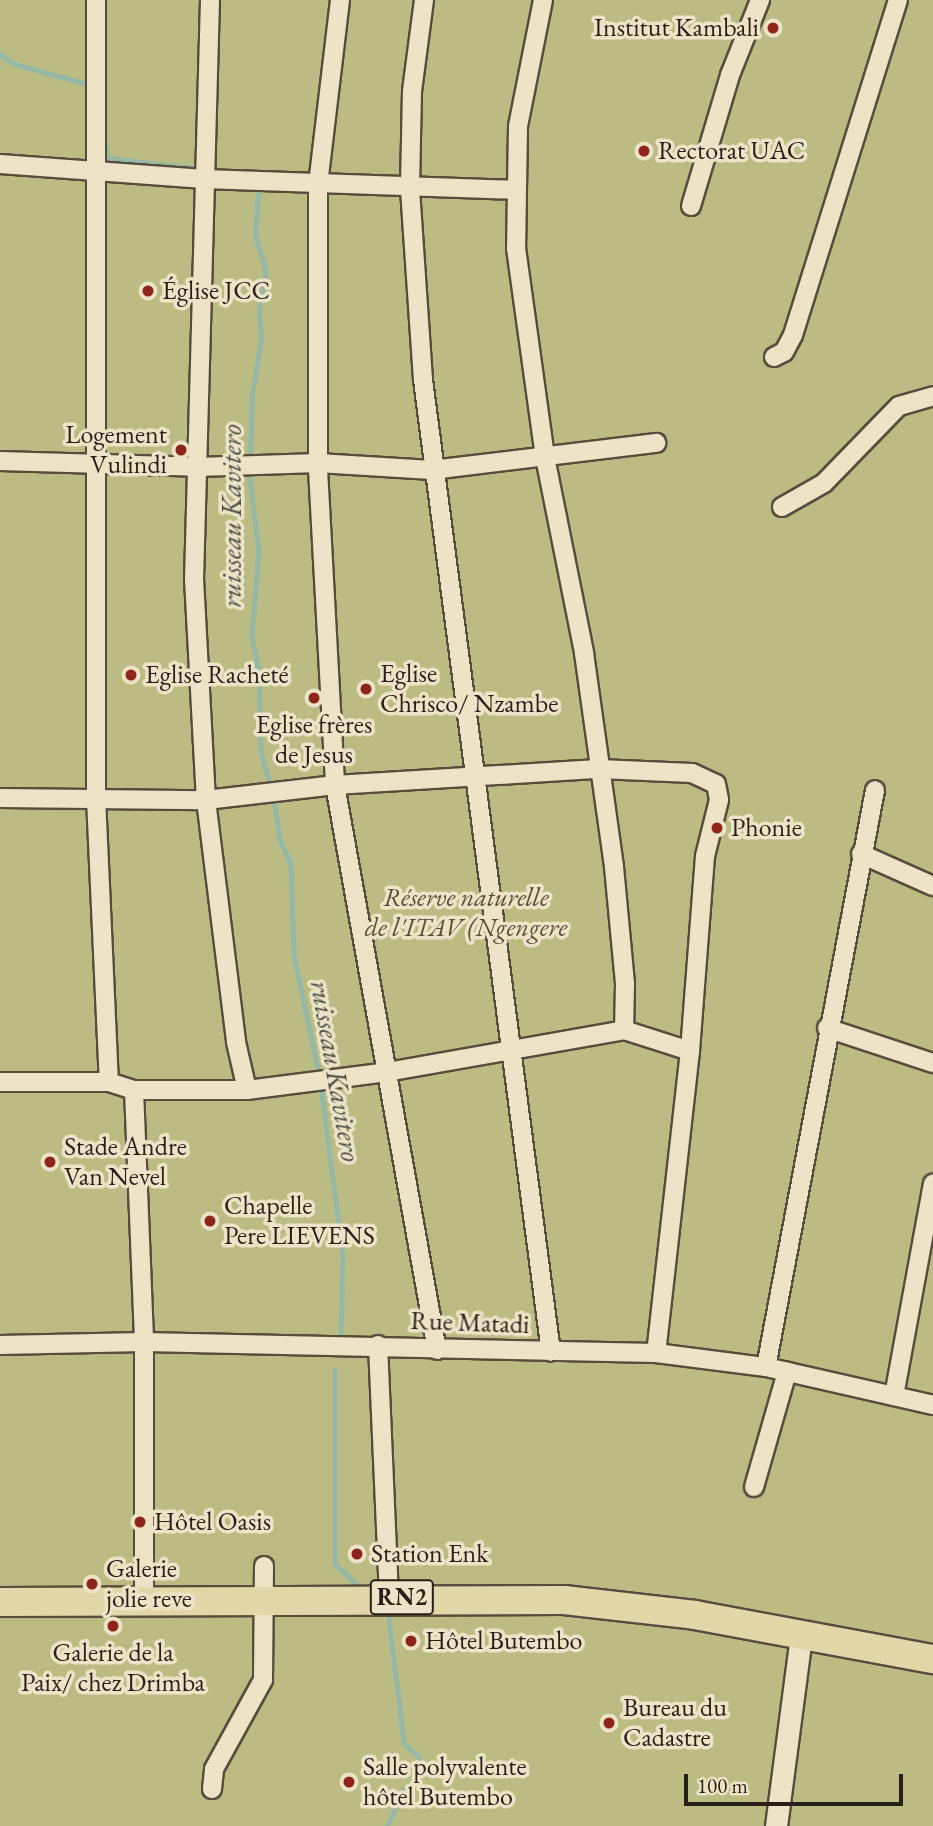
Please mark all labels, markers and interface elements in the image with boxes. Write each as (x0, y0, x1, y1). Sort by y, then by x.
place label: Institut Kambali (594, 12, 759, 44)
marker: Institut Kambali (765, 20, 781, 36)
place label: Rectorat UAC (658, 135, 805, 167)
marker: Rectorat UAC (636, 143, 652, 159)
place label: Église JCC (162, 275, 270, 307)
marker: Église JCC (140, 283, 156, 299)
place label: Logement Vulindi (65, 419, 167, 480)
water label: ruisseau Kavitero (214, 424, 248, 608)
marker: Logement Vulindi (173, 442, 189, 458)
place label: Eglise Chrisco/ Nzambe (380, 658, 558, 720)
place label: Eglise Racheté (145, 659, 289, 691)
marker: Eglise Racheté (123, 667, 139, 683)
marker: Eglise Chrisco/ Nzambe (358, 681, 374, 697)
marker: Eglise frères de Jesus (306, 690, 322, 706)
place label: Eglise frères de Jesus (256, 709, 372, 770)
place label: Phonie (731, 812, 802, 844)
marker: Phonie (709, 820, 725, 836)
park label: Réserve naturelle de l'ITAV (Ngengere (365, 882, 567, 944)
water label: ruisseau Kavitero (304, 978, 368, 1164)
place label: Stade Andre Van Nevel (64, 1131, 187, 1192)
marker: Stade Andre Van Nevel (42, 1154, 58, 1170)
place label: Chapelle Pere LIEVENS (224, 1190, 375, 1252)
marker: Chapelle Pere LIEVENS (202, 1213, 218, 1229)
street label: Rue Matadi (410, 1305, 530, 1341)
place label: Hôtel Oasis (154, 1506, 271, 1538)
marker: Hôtel Oasis (132, 1514, 148, 1530)
place label: Station Enk (371, 1538, 489, 1570)
marker: Station Enk (349, 1546, 365, 1562)
place label: Galerie jolie reve (106, 1553, 192, 1614)
marker: Galerie jolie reve (84, 1576, 100, 1592)
road number: RN2 (369, 1576, 435, 1618)
marker: Galerie de la Paix/ chez Drimba (105, 1618, 121, 1634)
place label: Hôtel Butembo (425, 1625, 582, 1657)
marker: Hôtel Butembo (403, 1633, 419, 1649)
place label: Galerie de la Paix/ chez Drimba (21, 1637, 205, 1698)
place label: Bureau du Cadastre (623, 1692, 727, 1754)
marker: Bureau du Cadastre (601, 1715, 617, 1731)
place label: Salle polyvalente hôtel Butembo (363, 1751, 527, 1812)
scale bar (688, 1759, 907, 1803)
text: 100 m (697, 1772, 748, 1799)
marker: Salle polyvalente hôtel Butembo (341, 1774, 357, 1790)

